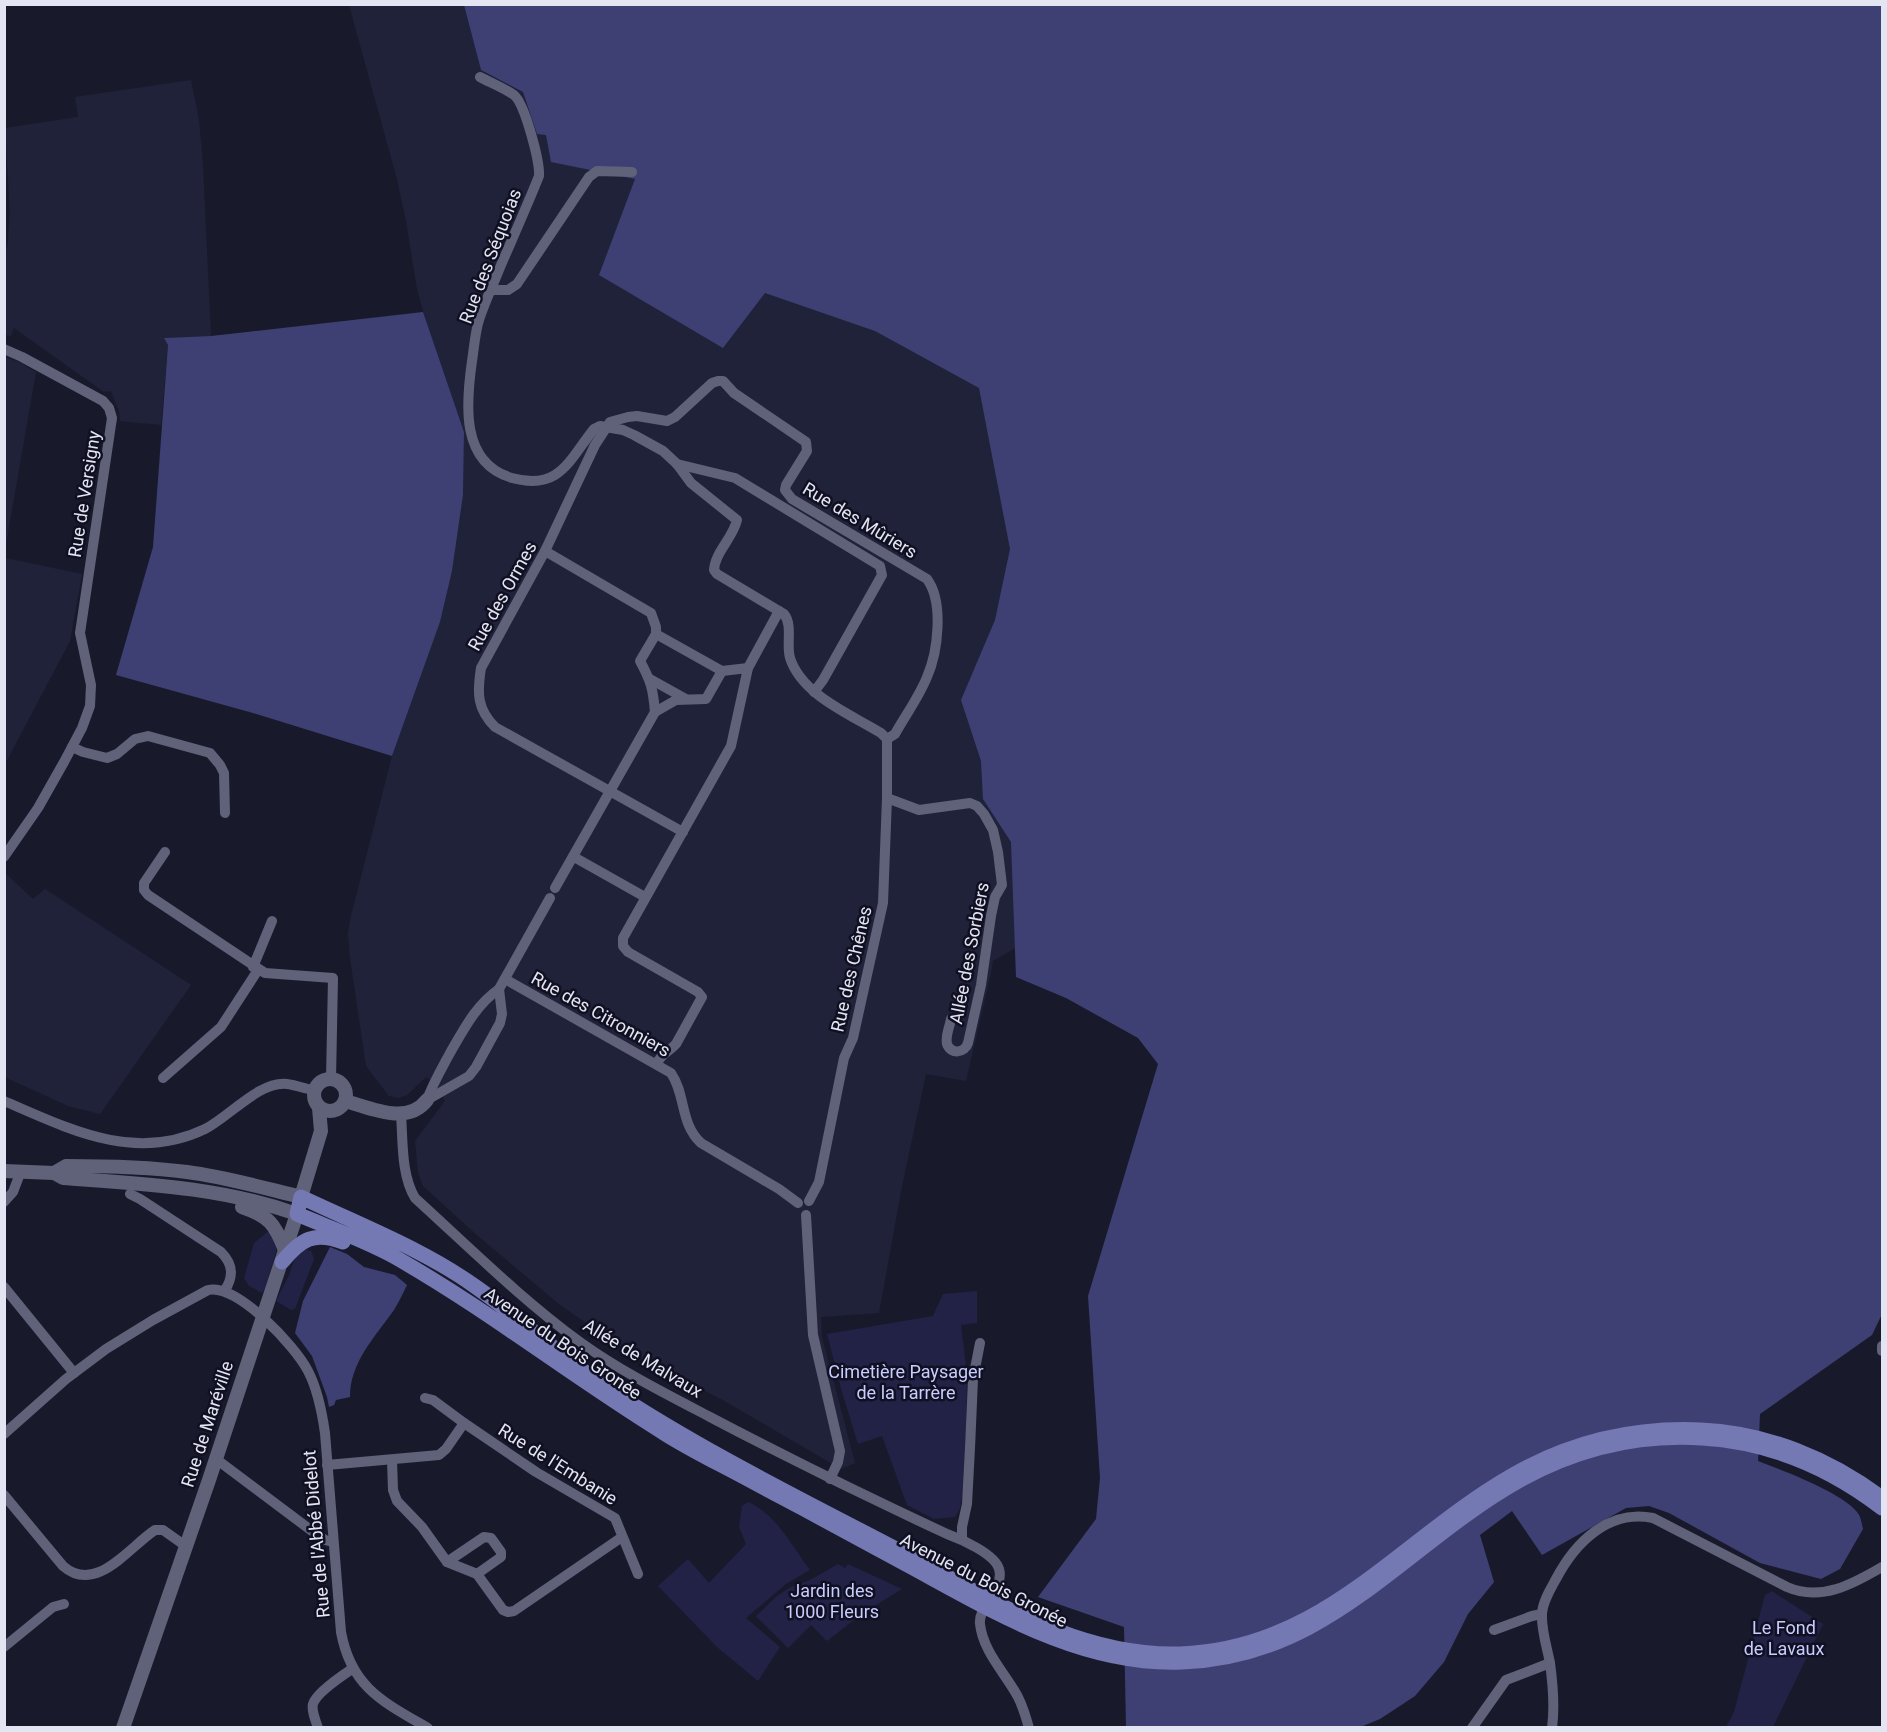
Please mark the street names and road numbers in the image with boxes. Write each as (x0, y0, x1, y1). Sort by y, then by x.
street label: Rue des Séquoias (455, 186, 525, 326)
street label: Rue de Versigny (64, 429, 104, 559)
street label: Rue des Mûriers (799, 478, 921, 562)
street label: Rue des Ormes (463, 538, 541, 654)
street label: Allée des Sorbiers (945, 880, 993, 1026)
street label: Rue des Chênes (826, 904, 876, 1034)
street label: Rue des Citronniers (528, 967, 674, 1061)
street label: Avenue du Bois Gronée (480, 1283, 646, 1403)
street label: Allée de Malvaux (580, 1314, 706, 1402)
street label: Rue de Maréville (177, 1358, 237, 1490)
street label: Rue de l'Embanie (495, 1419, 621, 1509)
street label: Rue de l'Abbé Didelot (298, 1449, 334, 1619)
street label: Avenue du Bois Gronée (897, 1529, 1071, 1631)

